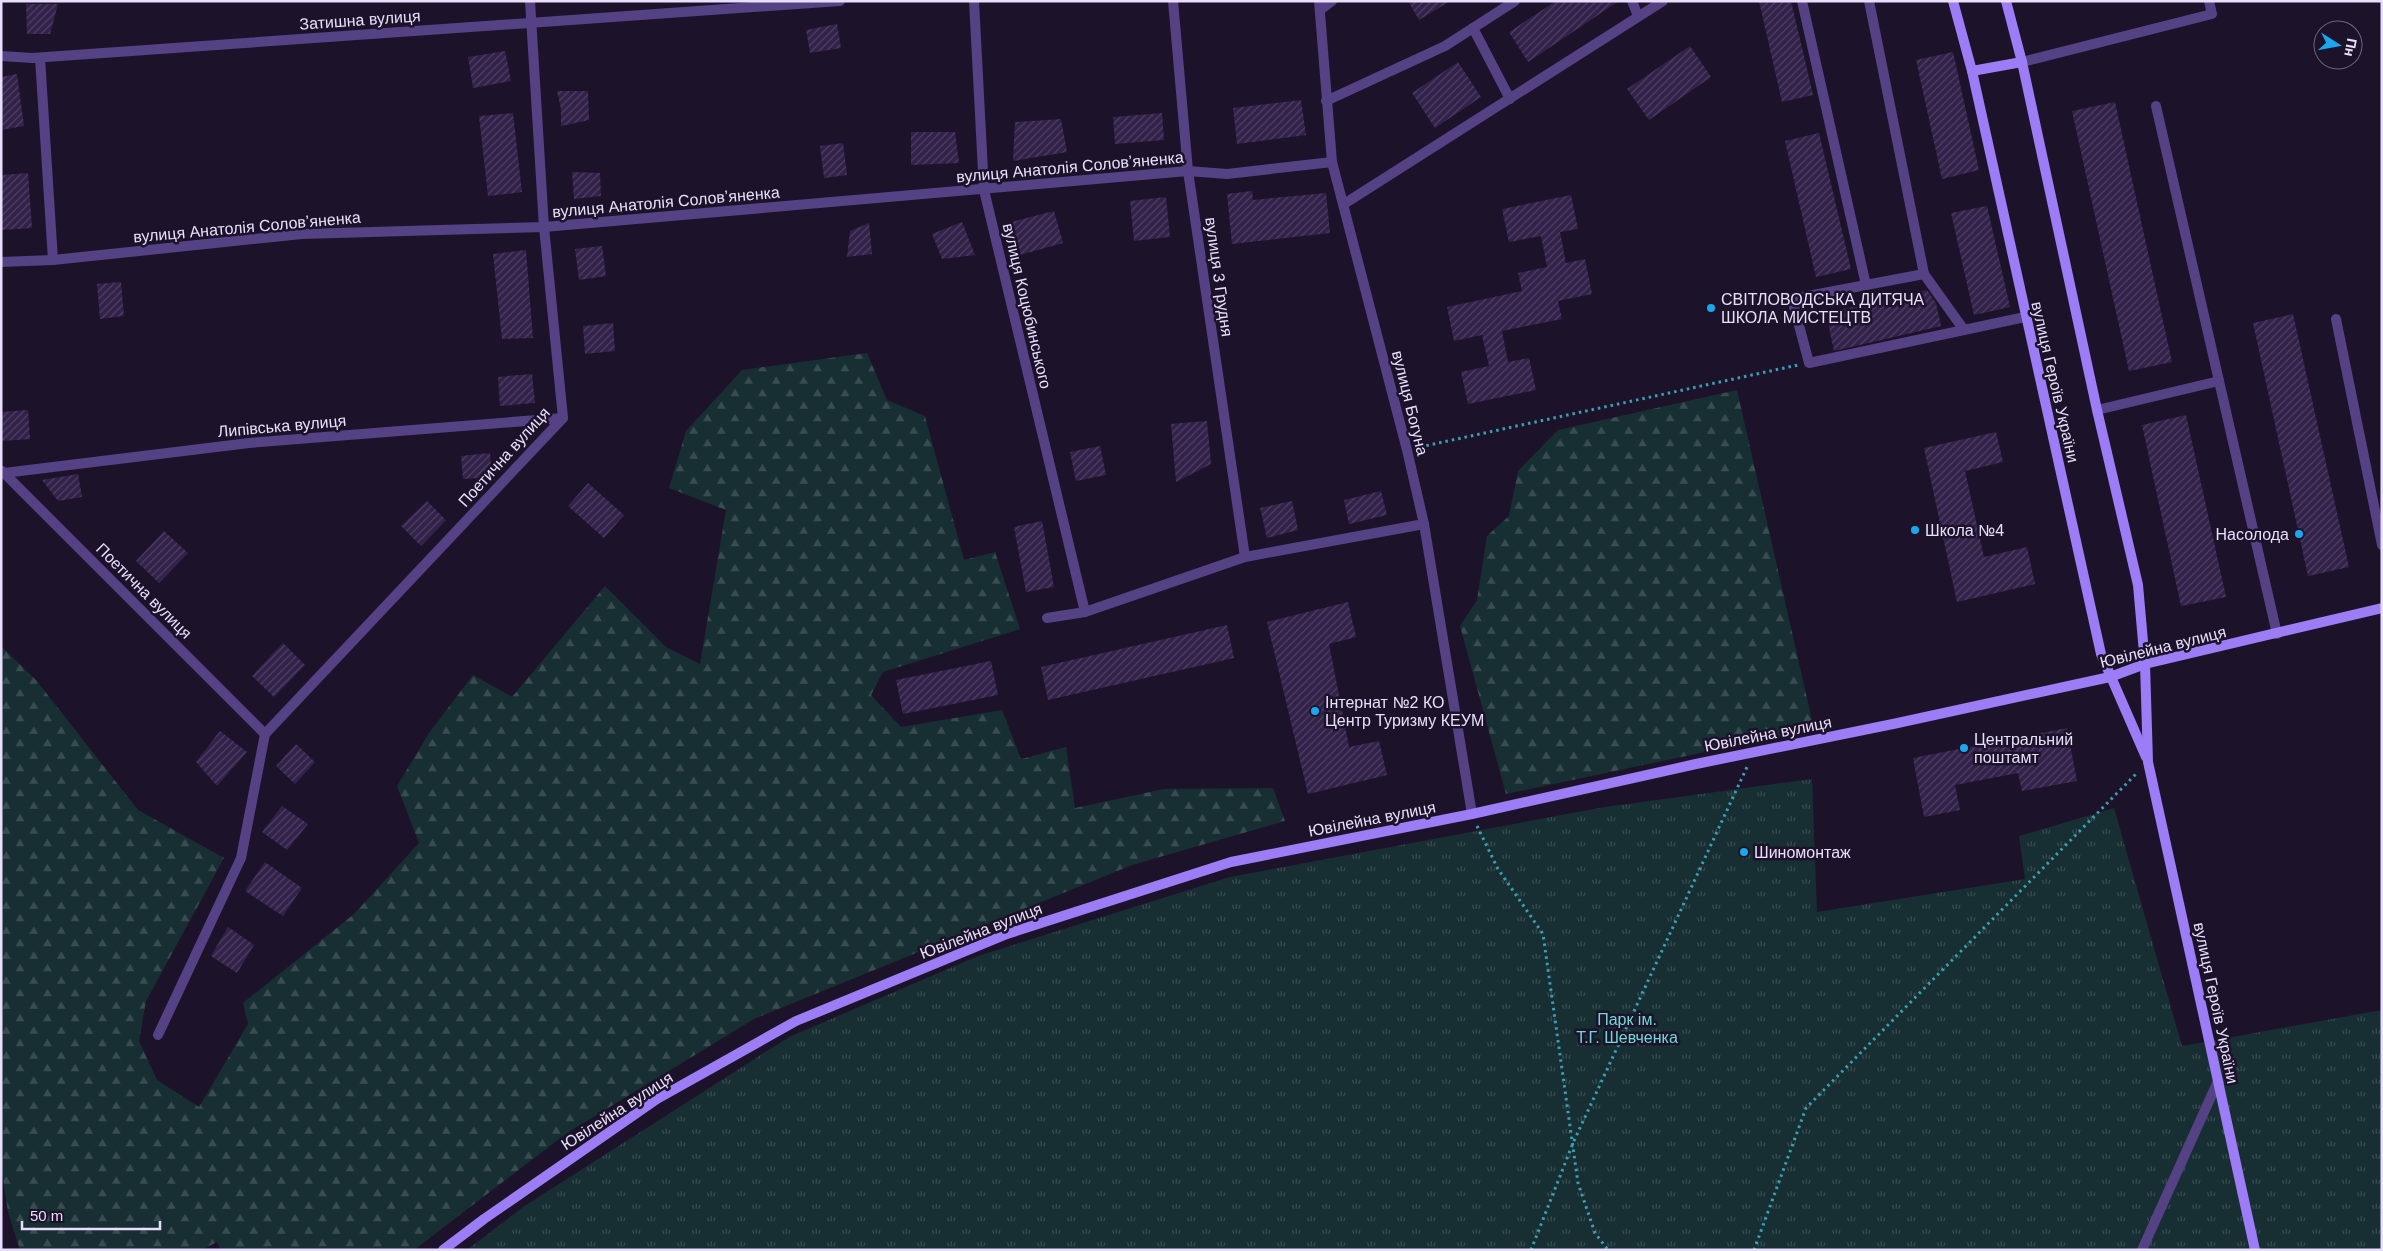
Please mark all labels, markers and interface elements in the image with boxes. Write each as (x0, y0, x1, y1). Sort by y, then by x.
street label: Затишна вулиця (299, 7, 421, 33)
north arrow (2313, 20, 2363, 70)
text: Пн (2341, 37, 2360, 58)
street label: вулиця Анатолія Соловʼяненка (956, 149, 1184, 185)
street label: вулиця Анатолія Соловʼяненка (552, 184, 780, 220)
street label: вулиця Анатолія Соловʼяненка (133, 209, 361, 245)
street label: вулиця 3 Грудня (1202, 216, 1236, 338)
street label: вулиця Коцюбинського (1000, 222, 1054, 391)
place label: СВІТЛОВОДСЬКА ДИТЯЧА ШКОЛА МИСТЕЦТВ (1721, 291, 1925, 326)
street label: вулиця Героїв України (2028, 300, 2082, 464)
marker: СВІТЛОВОДСЬКА ДИТЯЧА ШКОЛА МИСТЕЦТВ (1705, 302, 1717, 314)
street label: вулиця Богуна (1389, 349, 1431, 457)
street label: Поетична вулиця (455, 404, 553, 510)
street label: Липівська вулиця (217, 412, 347, 440)
place label: Школа №4 (1925, 522, 2004, 539)
marker: Школа №4 (1909, 524, 1921, 536)
place label: Насолода (2216, 526, 2289, 543)
marker: Насолода (2293, 528, 2305, 540)
street label: Поетична вулиця (93, 540, 195, 642)
street label: Ювілейна вулиця (2098, 623, 2228, 671)
place label: Інтернат №2 КО Центр Туризму КЕУМ (1325, 694, 1484, 729)
marker: Інтернат №2 КО Центр Туризму КЕУМ (1309, 705, 1321, 717)
street label: Ювілейна вулиця (1703, 713, 1833, 755)
place label: Центральний поштамт (1974, 731, 2073, 766)
marker: Центральний поштамт (1958, 742, 1970, 754)
street label: Ювілейна вулиця (1307, 798, 1437, 840)
place label: Шиномонтаж (1754, 844, 1851, 861)
marker: Шиномонтаж (1738, 846, 1750, 858)
street label: Ювілейна вулиця (918, 900, 1044, 962)
street label: вулиця Героїв України (2191, 921, 2241, 1085)
park label: Парк ім. Т.Г. Шевченка (1576, 1011, 1678, 1046)
street label: Ювілейна вулиця (558, 1069, 676, 1153)
scale bar (22, 1198, 160, 1230)
text: 50 m (30, 1207, 63, 1224)

